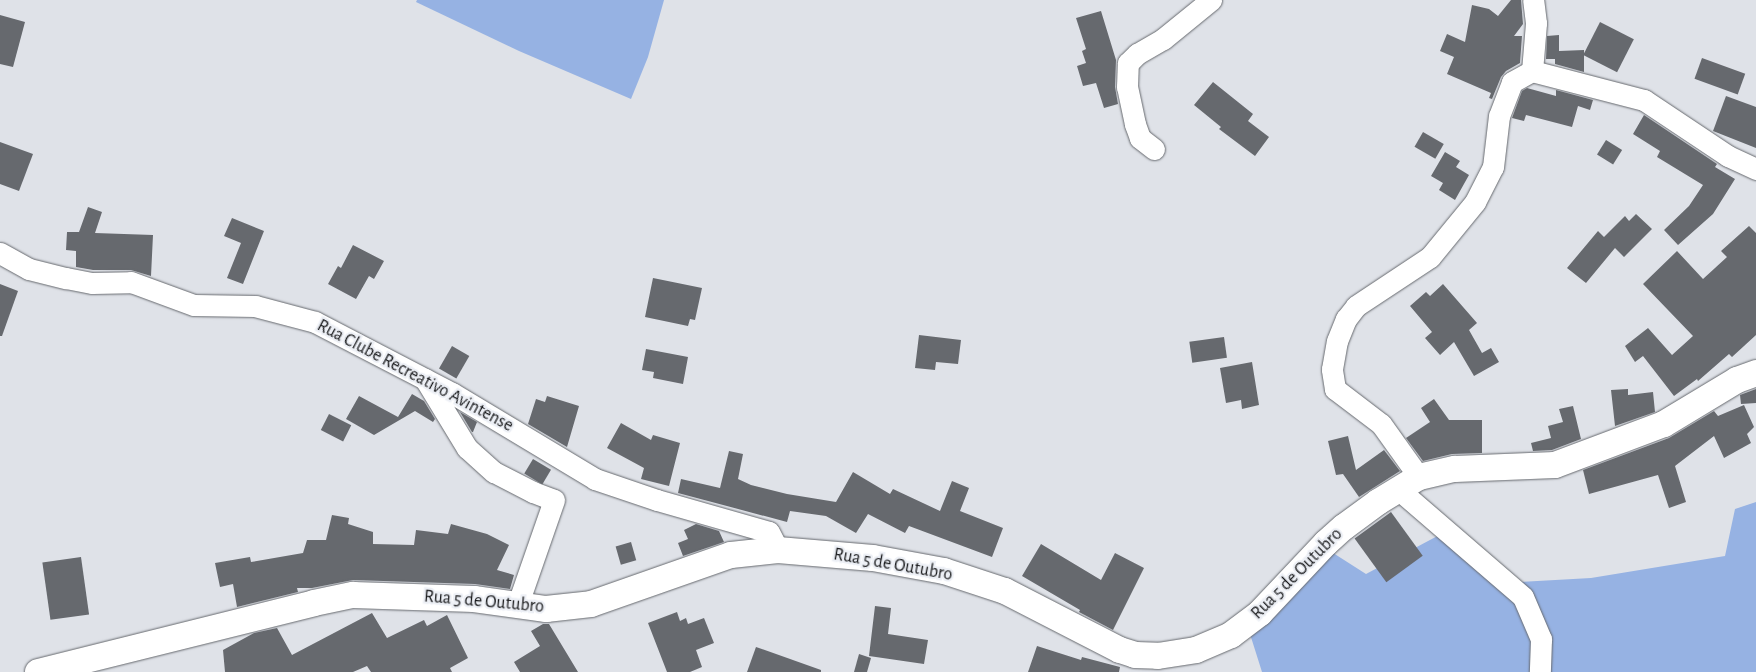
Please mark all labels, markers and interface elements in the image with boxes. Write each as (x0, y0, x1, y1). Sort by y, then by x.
street label: Rua Clube Recreativo Avintense (313, 315, 517, 437)
street label: Rua 5 de Outubro (1247, 524, 1347, 624)
street label: Rua 5 de Outubro (832, 544, 954, 586)
street label: Rua 5 de Outubro (423, 586, 545, 618)

